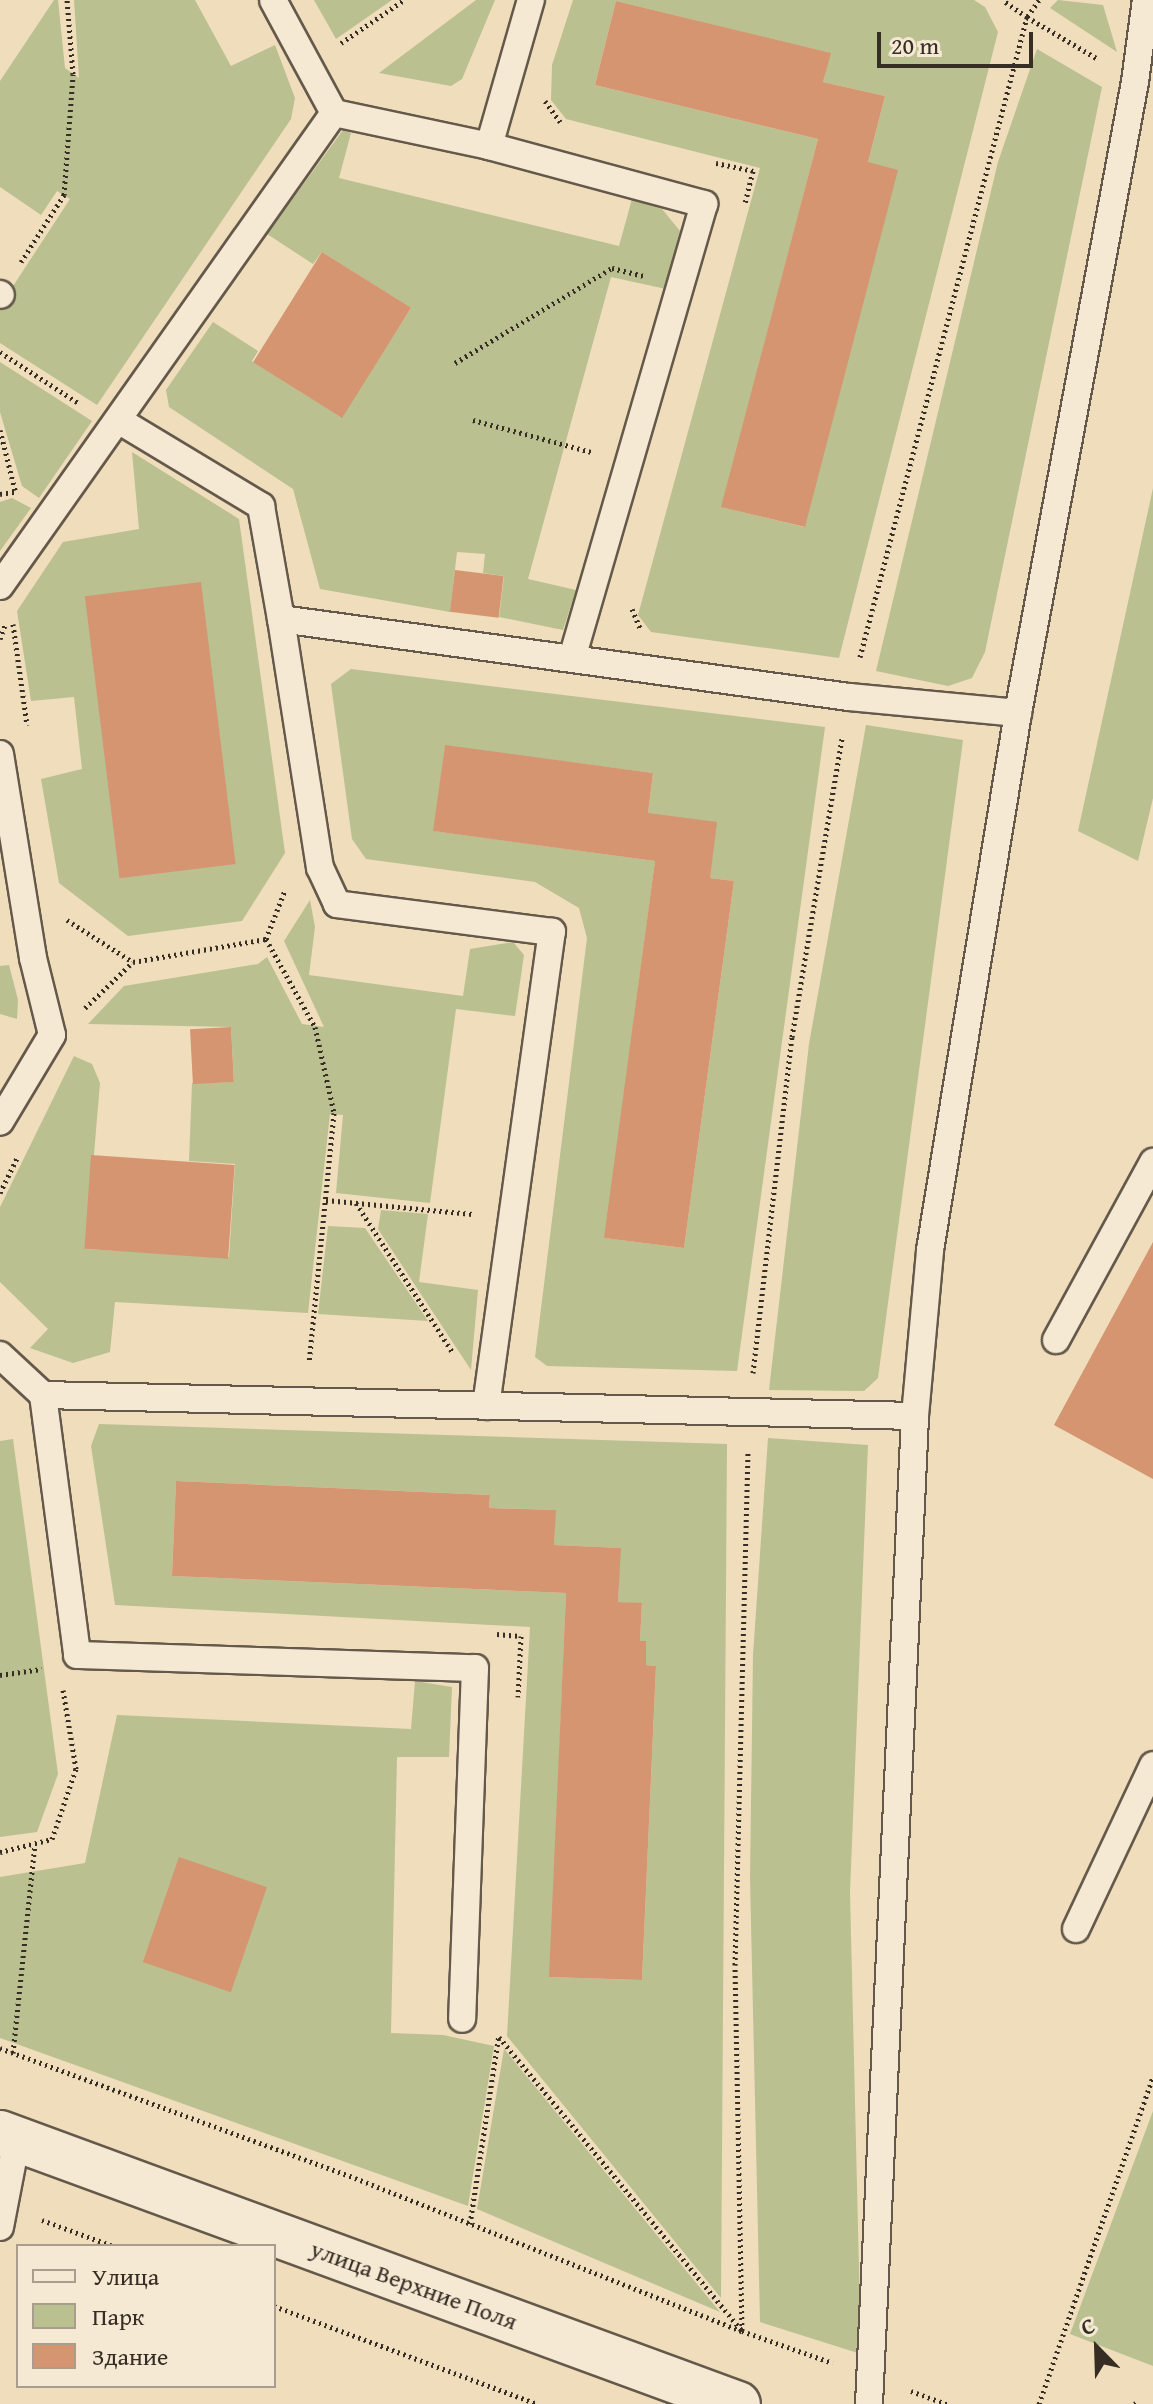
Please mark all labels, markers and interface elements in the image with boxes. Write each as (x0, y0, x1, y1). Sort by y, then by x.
scale bar (881, 16, 1037, 66)
text: 20 m (891, 28, 939, 63)
street label: улица Верхние Поля (307, 2234, 521, 2336)
legend (16, 2244, 276, 2388)
text: Улица (92, 2259, 159, 2294)
text: Парк (92, 2299, 144, 2334)
north arrow (1057, 2308, 1137, 2388)
text: С (1076, 2309, 1100, 2343)
text: Здание (92, 2339, 168, 2374)

